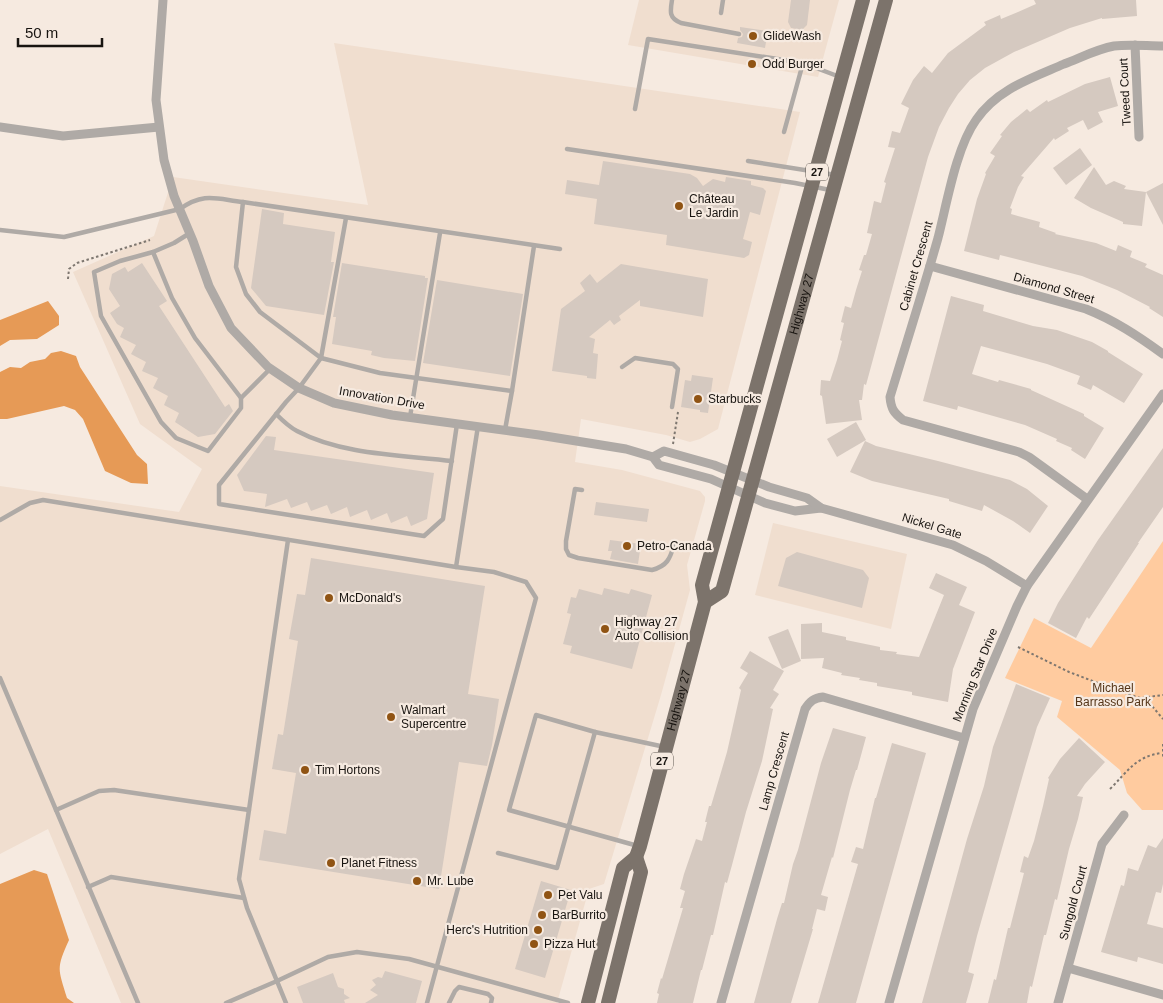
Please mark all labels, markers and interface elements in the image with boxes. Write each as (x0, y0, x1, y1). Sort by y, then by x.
scale bar (18, 15, 101, 47)
text: 50 m (25, 24, 58, 41)
place label: GlideWash (763, 29, 821, 43)
marker: GlideWash (747, 30, 759, 42)
place label: Odd Burger (762, 57, 824, 71)
street label: Tweed Court (1116, 57, 1134, 126)
marker: Odd Burger (746, 58, 758, 70)
road number: 27 (806, 163, 828, 180)
place label: Château Le Jardin (689, 192, 738, 220)
marker: Château Le Jardin (673, 200, 685, 212)
street label: Cabinet Crescent (896, 219, 936, 312)
street label: Diamond Street (1012, 270, 1097, 306)
street label: Highway 27 (786, 272, 817, 336)
street label: Innovation Drive (338, 384, 426, 412)
place label: Starbucks (708, 392, 761, 406)
marker: Starbucks (692, 393, 704, 405)
street label: Nickel Gate (900, 510, 964, 542)
place label: Petro-Canada (637, 539, 712, 553)
marker: Petro-Canada (621, 540, 633, 552)
place label: McDonald's (339, 591, 401, 605)
marker: McDonald's (323, 592, 335, 604)
place label: Highway 27 Auto Collision (615, 615, 688, 643)
marker: Highway 27 Auto Collision (599, 623, 611, 635)
street label: Morning Star Drive (950, 626, 1000, 724)
street label: Highway 27 (664, 668, 694, 732)
park label: Michael Barrasso Park (1075, 681, 1152, 709)
place label: Walmart Supercentre (401, 703, 467, 731)
marker: Walmart Supercentre (385, 711, 397, 723)
street label: Lamp Crescent (756, 729, 792, 812)
road number: 27 (651, 752, 673, 769)
place label: Tim Hortons (315, 763, 380, 777)
marker: Tim Hortons (299, 764, 311, 776)
place label: Planet Fitness (341, 856, 417, 870)
marker: Planet Fitness (325, 857, 337, 869)
street label: Sungold Court (1056, 863, 1090, 942)
place label: Mr. Lube (427, 874, 474, 888)
marker: Mr. Lube (411, 875, 423, 887)
place label: Pet Valu (558, 888, 602, 902)
marker: Pet Valu (542, 889, 554, 901)
place label: BarBurrito (552, 908, 606, 922)
marker: BarBurrito (536, 909, 548, 921)
place label: Herc's Hutrition (446, 923, 528, 937)
marker: Herc's Hutrition (532, 924, 544, 936)
place label: Pizza Hut (544, 937, 596, 951)
marker: Pizza Hut (528, 938, 540, 950)

